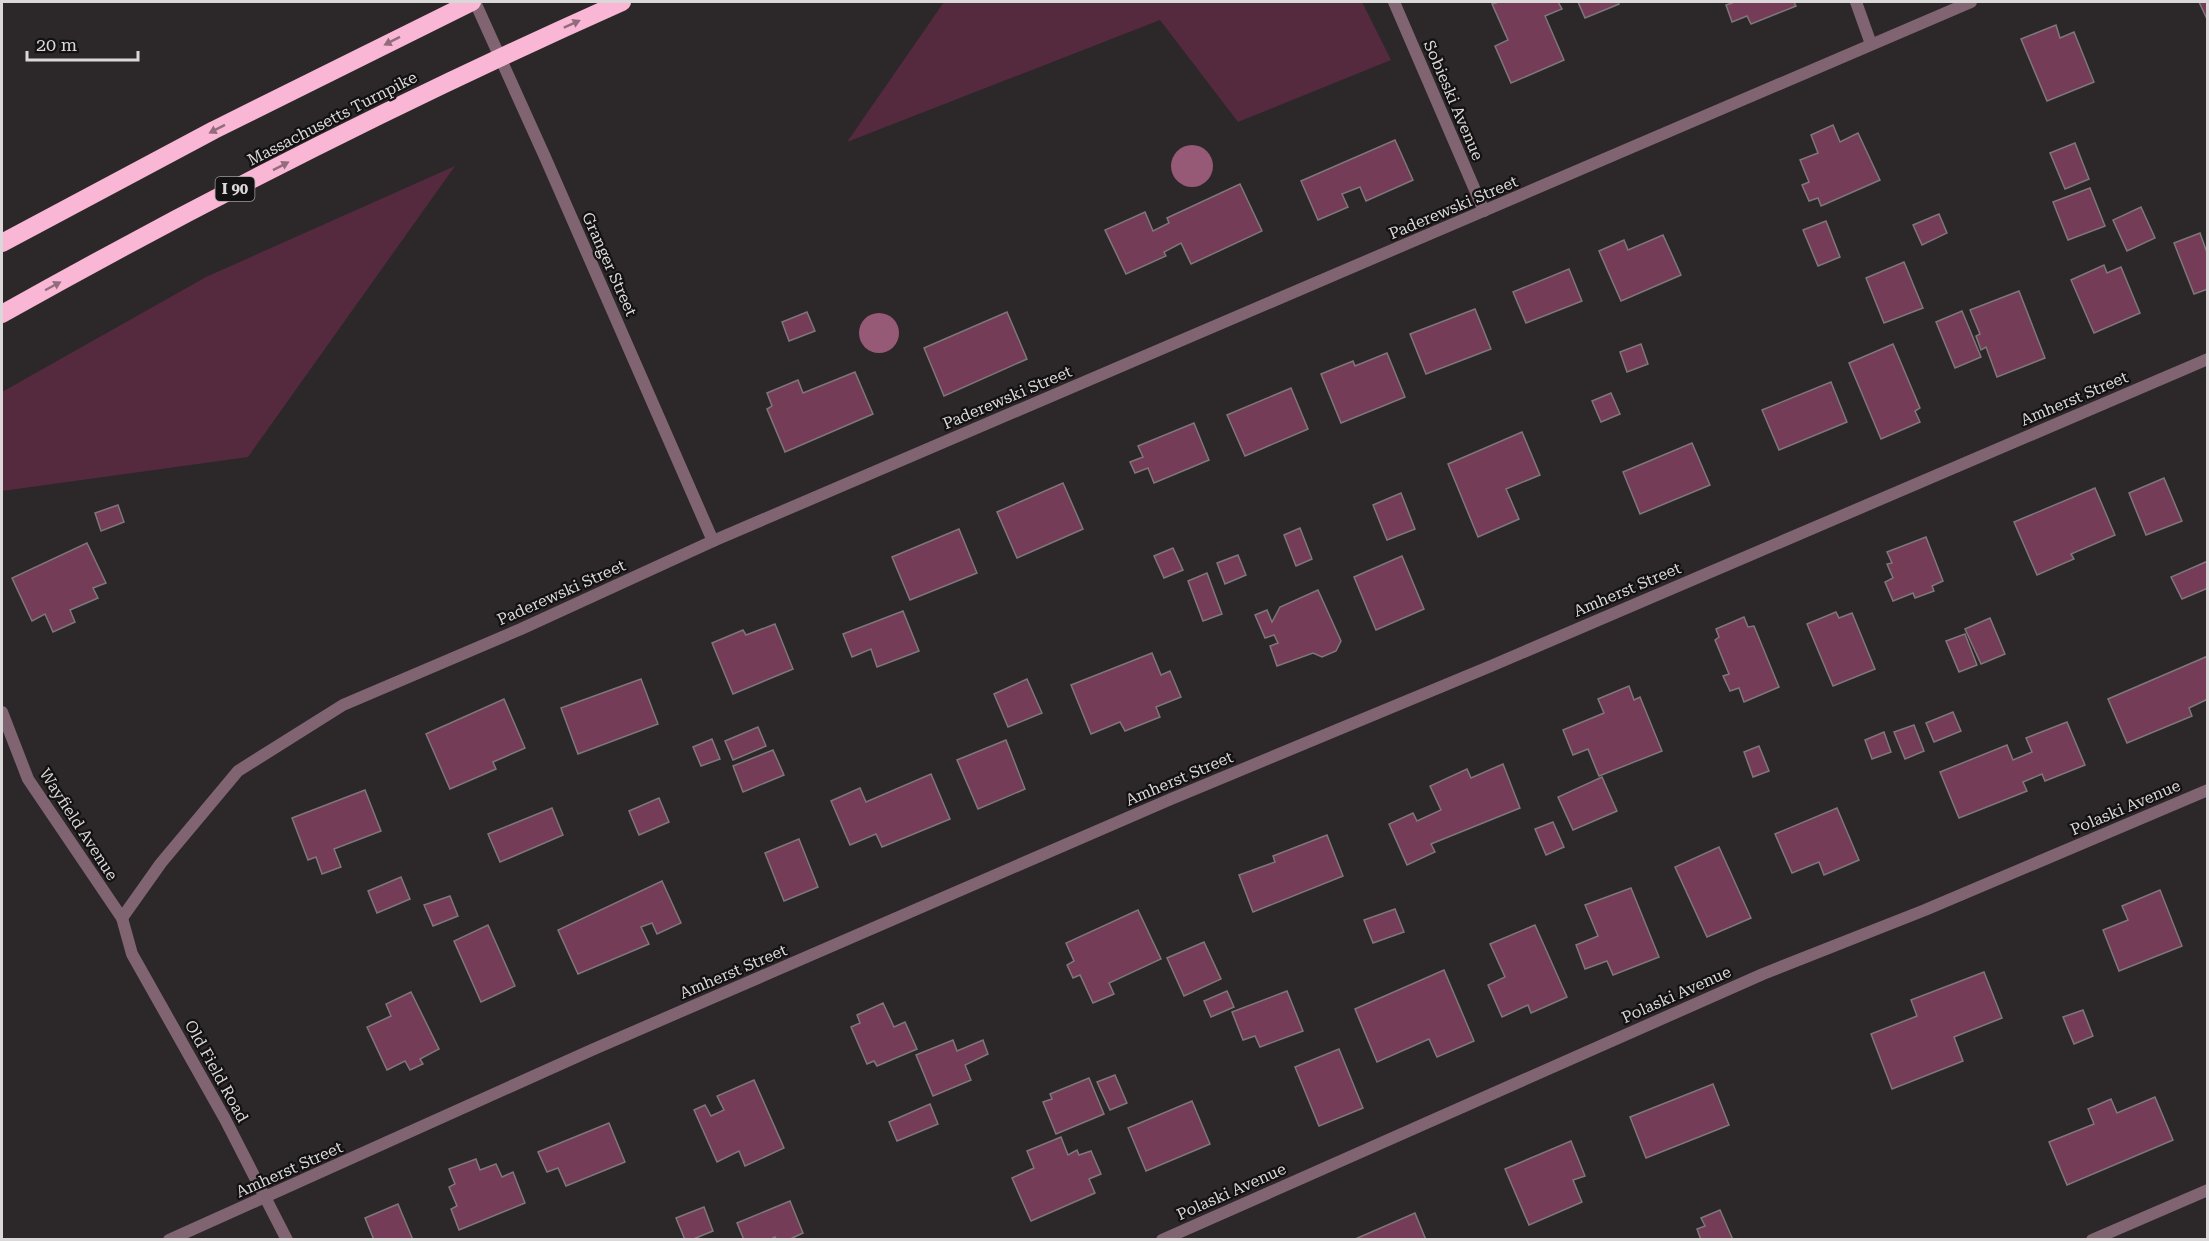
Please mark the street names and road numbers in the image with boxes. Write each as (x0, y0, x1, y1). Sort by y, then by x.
street label: Sobieski Avenue (1420, 37, 1487, 163)
street label: Massachusetts Turnpike (244, 67, 420, 170)
street label: Paderewski Street (1386, 172, 1521, 243)
road number: I 90 (216, 177, 254, 201)
street label: Granger Street (578, 209, 641, 319)
street label: Paderewski Street (940, 362, 1075, 433)
street label: Amherst Street (2018, 367, 2131, 430)
street label: Paderewski Street (494, 556, 628, 629)
street label: Amherst Street (1571, 558, 1684, 621)
street label: Amherst Street (1123, 747, 1236, 810)
street label: Wayfield Avenue (35, 765, 122, 884)
street label: Polaski Avenue (2067, 776, 2183, 839)
street label: Amherst Street (677, 940, 790, 1003)
street label: Polaski Avenue (1619, 962, 1734, 1027)
street label: Old Field Road (181, 1017, 252, 1126)
street label: Amherst Street (233, 1137, 345, 1201)
street label: Polaski Avenue (1174, 1159, 1289, 1224)

